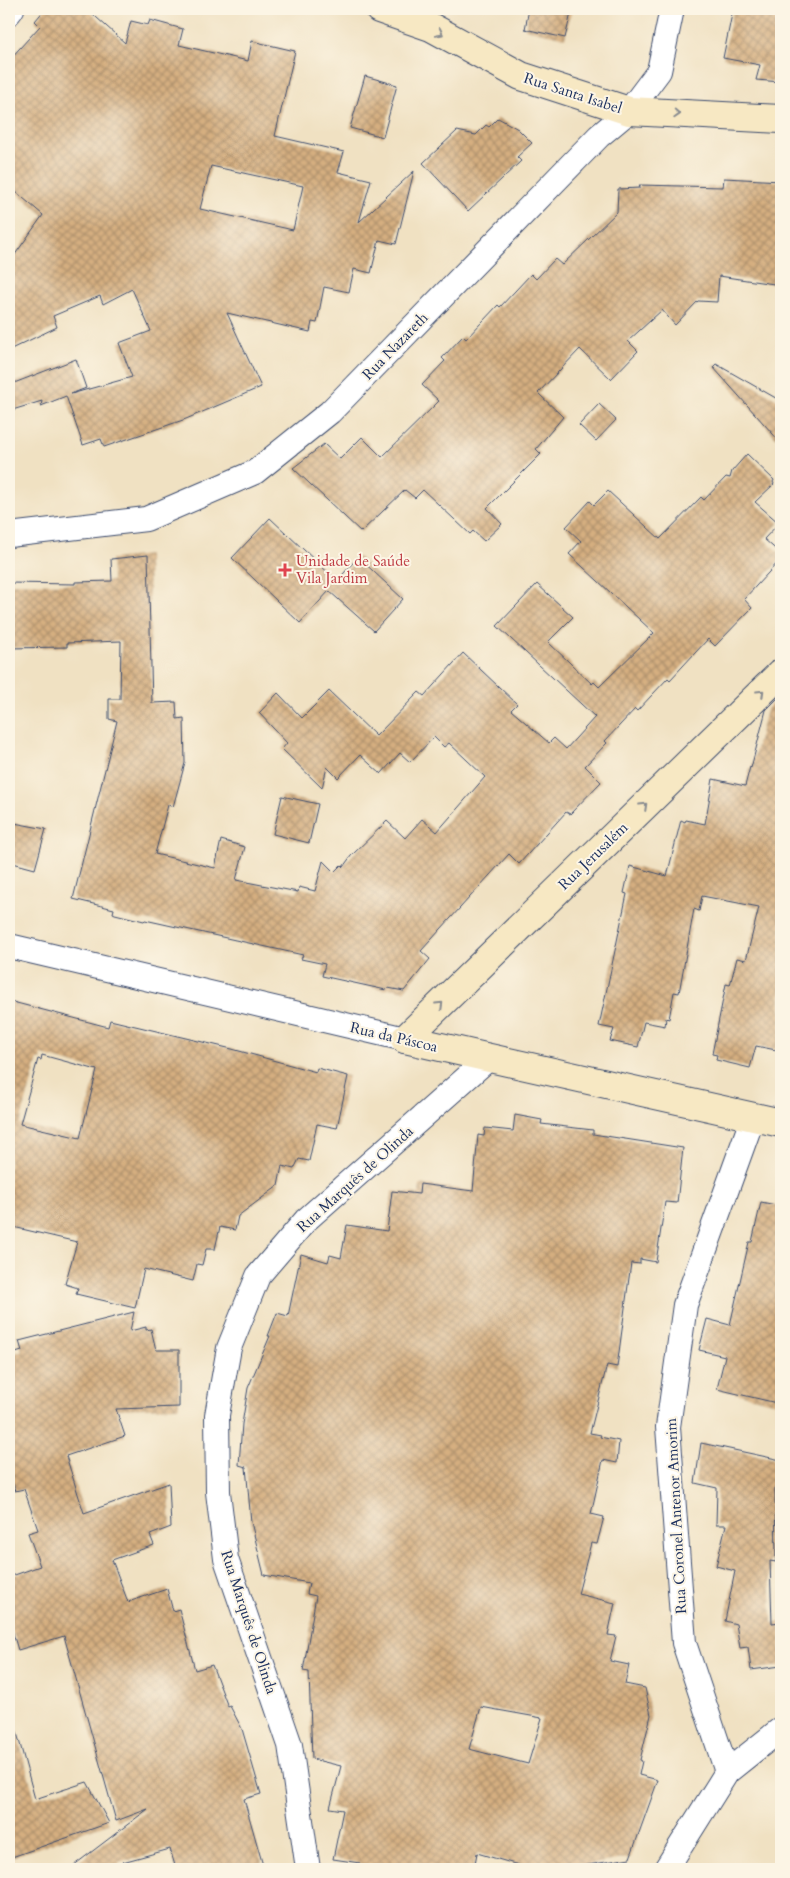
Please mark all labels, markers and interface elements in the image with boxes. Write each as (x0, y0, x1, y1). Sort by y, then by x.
one-way arrow (435, 26, 444, 36)
street label: Rua Santa Isabel (521, 68, 625, 118)
one-way arrow (673, 108, 681, 119)
street label: Rua Nazareth (358, 307, 433, 384)
place label: Unidade de Saúde Vila Jardim (296, 551, 410, 588)
marker: Unidade de Saúde Vila Jardim (278, 563, 292, 577)
one-way arrow (755, 690, 764, 699)
one-way arrow (639, 803, 648, 812)
street label: Rua Jerusalém (554, 817, 632, 894)
one-way arrow (434, 1002, 443, 1011)
street label: Rua da Páscoa (348, 1017, 440, 1057)
street label: Rua Marquês de Olinda (293, 1121, 418, 1237)
street label: Rua Coronel Antenor Amorim (661, 1417, 691, 1614)
street label: Rua Marquês de Olinda (216, 1548, 282, 1697)

